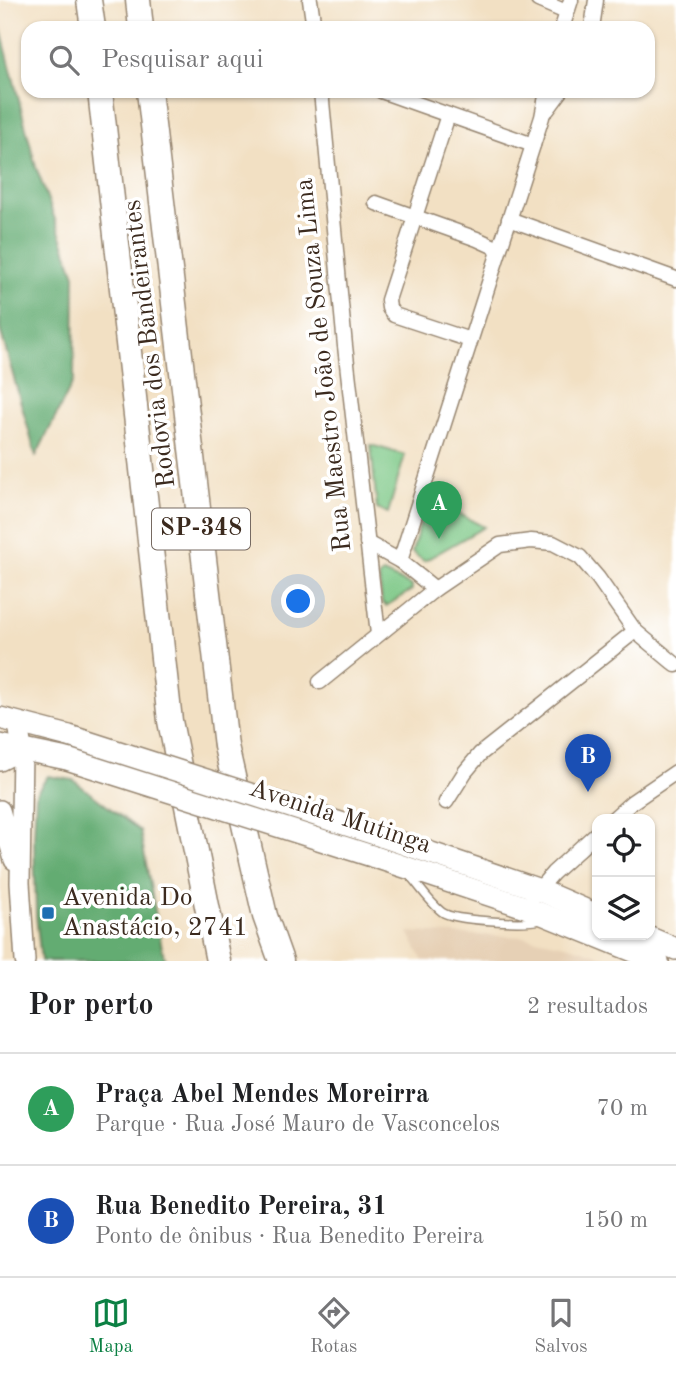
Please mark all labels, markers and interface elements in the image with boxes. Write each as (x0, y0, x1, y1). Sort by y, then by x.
search box (21, 21, 655, 98)
icon: search (45, 41, 83, 79)
text: Pesquisar aqui (101, 47, 263, 73)
street label: Rua Maestro João de Souza Lima (291, 177, 357, 553)
street label: Rodovia dos Bandeirantes (119, 198, 181, 490)
pin: A (416, 481, 462, 539)
road number: SP-348 (152, 508, 250, 550)
your location (281, 584, 315, 618)
pin: B (565, 734, 611, 792)
street label: Avenida Mutinga (246, 775, 435, 859)
map controls (592, 814, 655, 940)
button: locate (592, 814, 655, 877)
button: layers (592, 877, 655, 940)
place label: Avenida Do Anastácio, 2741 (62, 885, 248, 941)
marker: Avenida Do Anastácio, 2741 (40, 905, 56, 921)
text: Por perto (28, 991, 154, 1021)
text: 2 resultados (527, 995, 648, 1018)
text: Praça Abel Mendes Moreirra (95, 1082, 429, 1108)
text: A (42, 1097, 60, 1120)
text: 70 m (597, 1097, 648, 1120)
text: Parque · Rua José Mauro de Vasconcelos (95, 1113, 500, 1136)
text: Rua Benedito Pereira, 31 (95, 1194, 387, 1220)
text: B (43, 1209, 59, 1232)
text: 150 m (583, 1209, 648, 1232)
text: Ponto de ônibus · Rua Benedito Pereira (95, 1225, 484, 1248)
tab: Mapa (89, 1294, 133, 1359)
tab: Rotas (310, 1294, 357, 1359)
tab: Salvos (534, 1294, 587, 1359)

